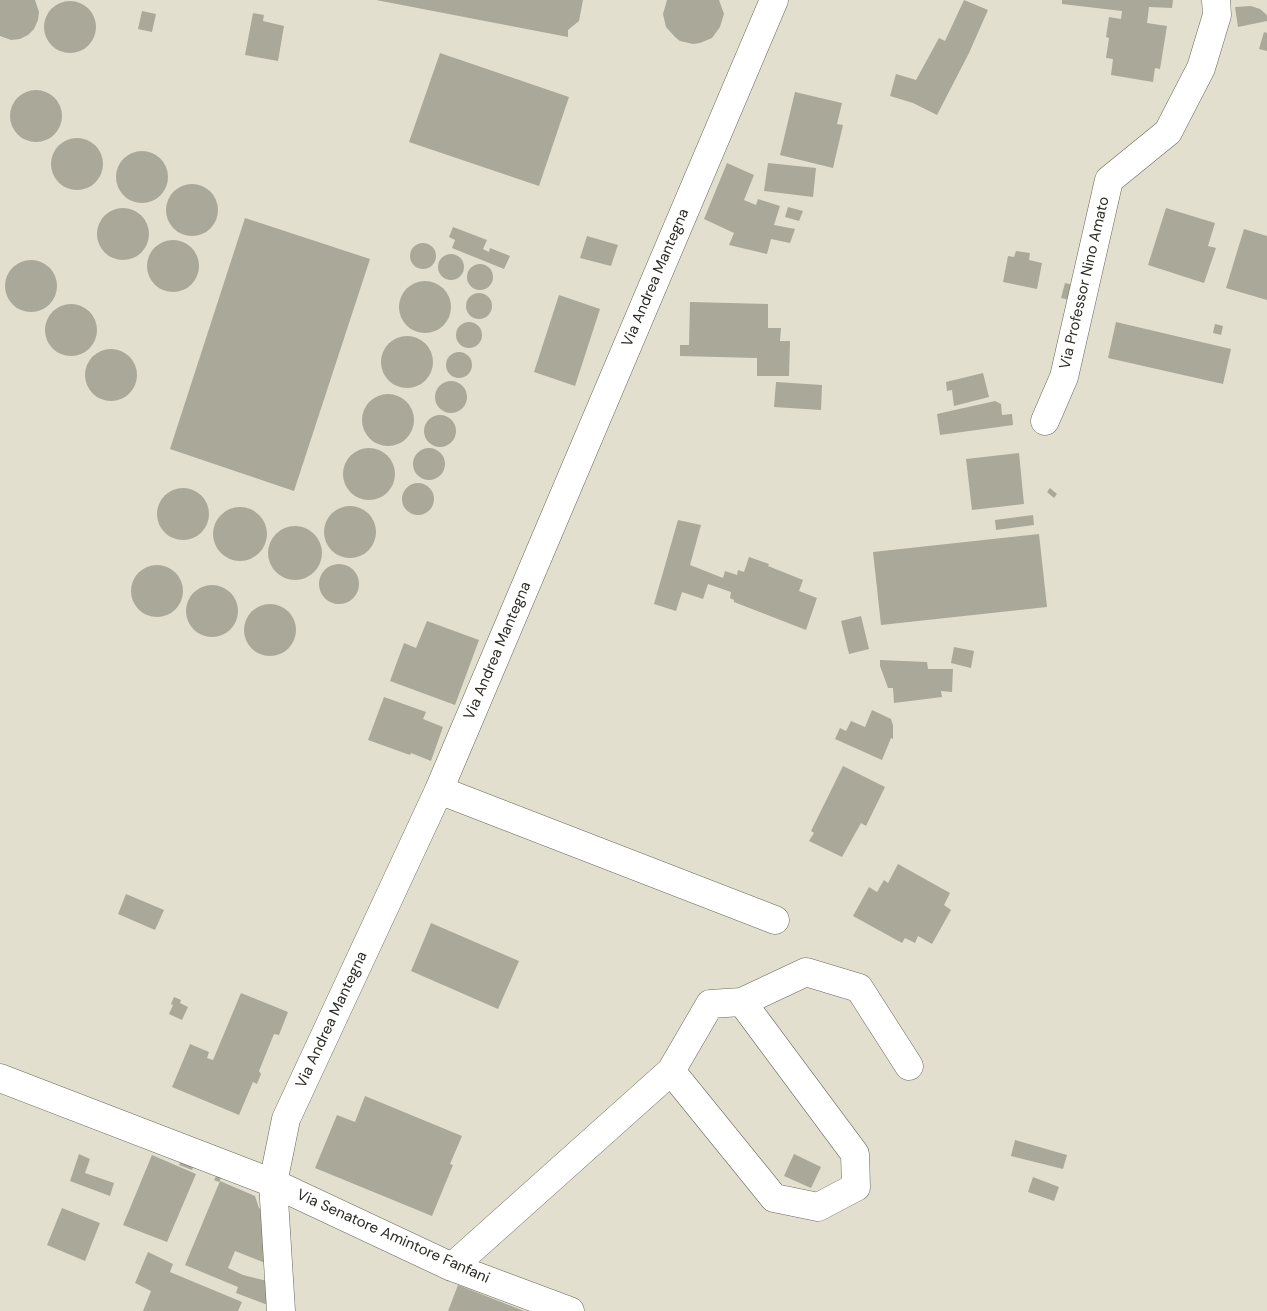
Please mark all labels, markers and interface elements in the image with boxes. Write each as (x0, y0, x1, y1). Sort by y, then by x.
street label: Via Professor Nino Amato (1056, 195, 1114, 371)
street label: Via Andrea Mantegna (619, 206, 693, 350)
street label: Via Andrea Mantegna (461, 579, 535, 723)
street label: Via Andrea Mantegna (292, 949, 372, 1091)
street label: Via Senatore Amintore Fanfani (294, 1186, 492, 1288)

